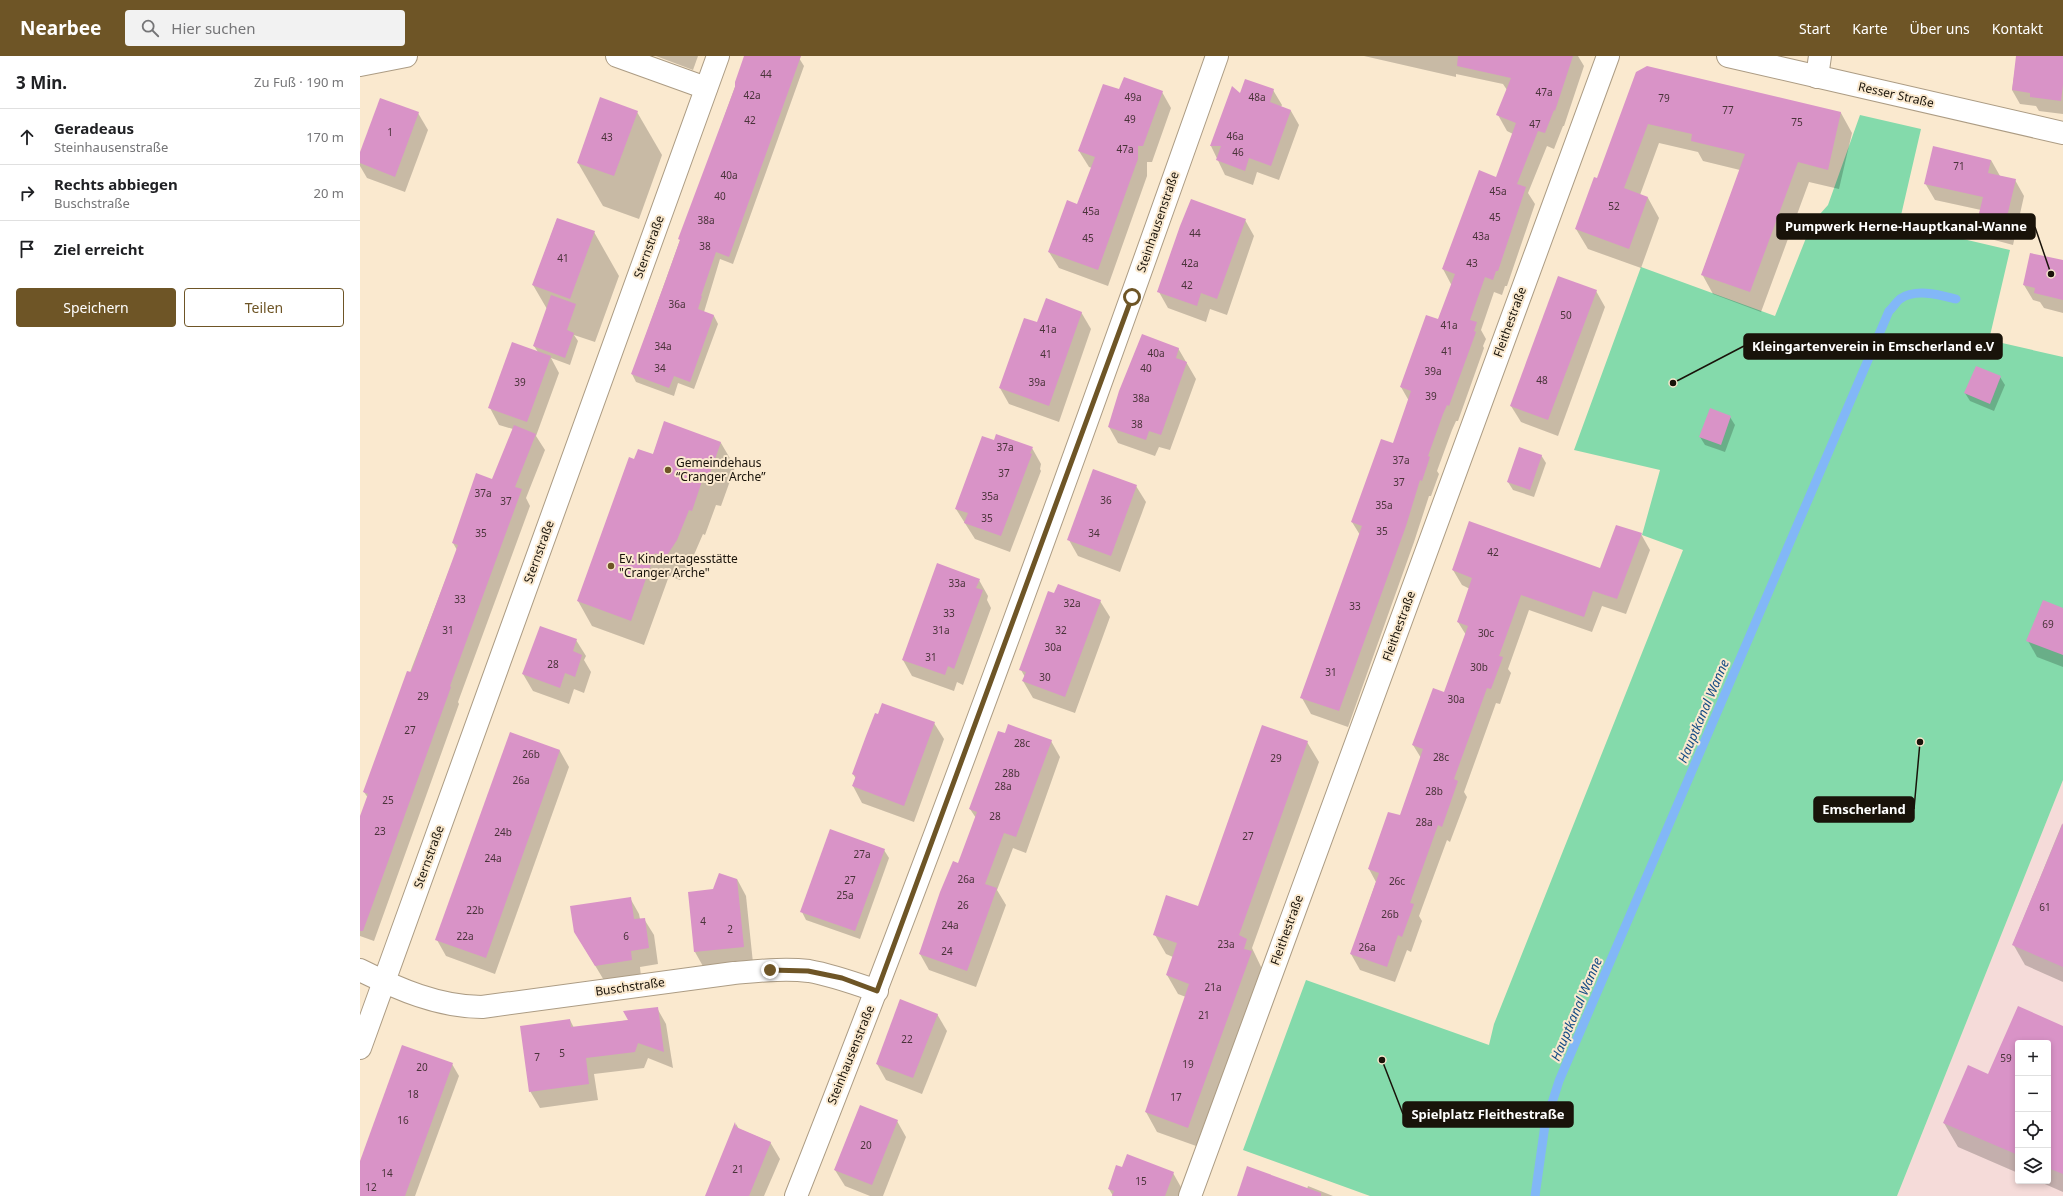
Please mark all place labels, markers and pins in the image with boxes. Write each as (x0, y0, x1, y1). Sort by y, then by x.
callout: Pumpwerk Herne-Hauptkanal-Wanne (1777, 214, 2035, 239)
callout: Kleingartenverein in Emscherland e.V (1744, 334, 2002, 359)
place label: Gemeindehaus “Cranger Arche” (676, 454, 766, 485)
marker: Gemeindehaus “Cranger Arche” (663, 465, 673, 475)
place label: Ev. Kindertagesstätte "Cranger Arche" (619, 550, 738, 581)
marker: Ev. Kindertagesstätte "Cranger Arche" (606, 561, 616, 571)
callout: Emscherland (1814, 797, 1914, 822)
callout: Spielplatz Fleithestraße (1403, 1102, 1573, 1127)

